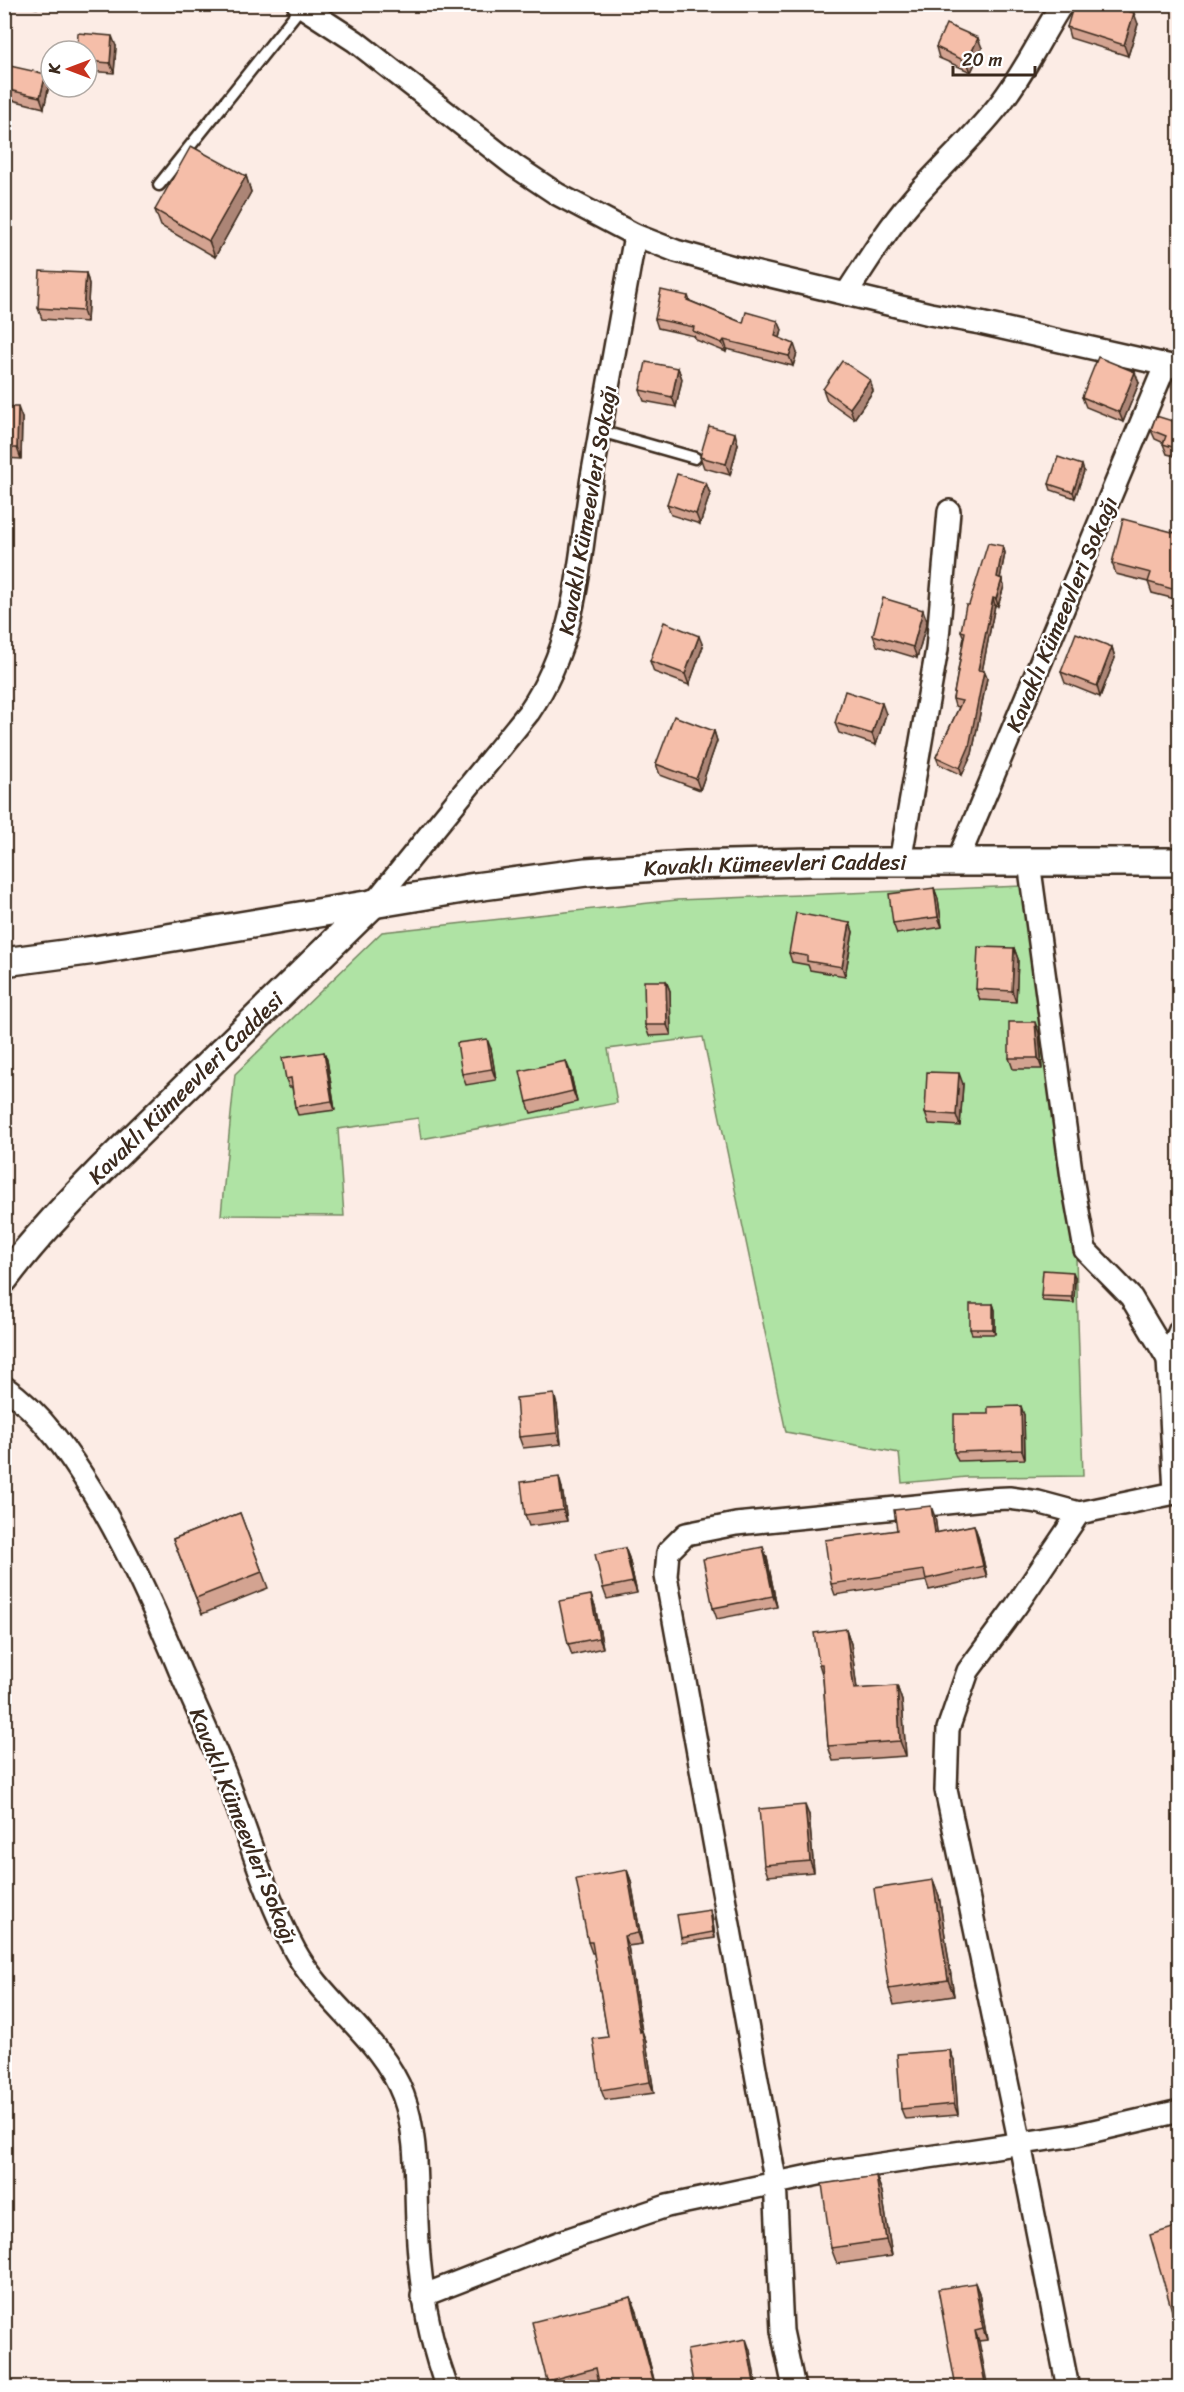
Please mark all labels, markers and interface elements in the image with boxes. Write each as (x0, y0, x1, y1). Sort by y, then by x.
north arrow (39, 39, 99, 99)
scale bar (953, 39, 1036, 77)
text: 20 m (962, 44, 1002, 76)
text: K (40, 63, 69, 75)
street label: Kavaklı Kümeevleri Sokağı (546, 382, 629, 638)
street label: Kavaklı Kümeevleri Sokağı (994, 490, 1129, 738)
street label: Kavaklı Kümeevleri Caddesi (642, 843, 907, 888)
street label: Kavaklı Kümeevleri Caddesi (78, 981, 294, 1194)
street label: Kavaklı Kümeevleri Sokağı (178, 1702, 309, 1951)

